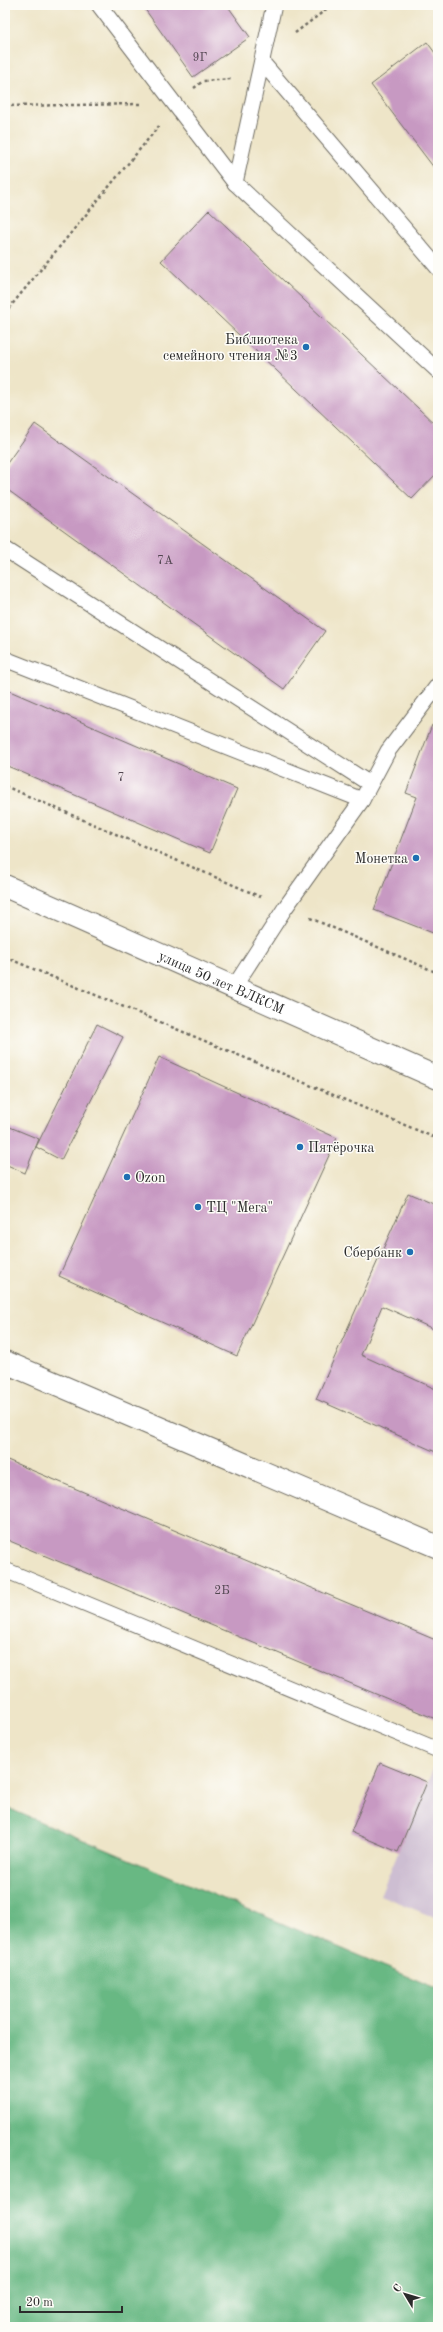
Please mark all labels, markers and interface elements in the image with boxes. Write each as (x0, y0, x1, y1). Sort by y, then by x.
house number: 9Г (193, 52, 208, 64)
place label: Библиотека семейного чтения №3 (163, 333, 298, 363)
marker: Библиотека семейного чтения №3 (301, 342, 311, 352)
house number: 7А (157, 555, 173, 567)
house number: 7 (118, 772, 124, 784)
place label: Монетка (355, 852, 408, 866)
marker: Монетка (411, 853, 421, 863)
street label: улица 50 лет ВЛКСМ (156, 949, 286, 1017)
place label: Пятёрочка (308, 1141, 375, 1155)
marker: Пятёрочка (295, 1142, 305, 1152)
place label: Ozon (135, 1171, 166, 1185)
marker: Ozon (122, 1172, 132, 1182)
place label: ТЦ "Мега" (206, 1201, 273, 1215)
marker: ТЦ "Мега" (193, 1202, 203, 1212)
place label: Сбербанк (343, 1246, 402, 1260)
marker: Сбербанк (405, 1247, 415, 1257)
house number: 2Б (214, 1585, 230, 1597)
north arrow (385, 2274, 425, 2314)
text: С (392, 2283, 405, 2295)
scale bar (20, 2288, 122, 2314)
text: 20 m (26, 2297, 53, 2309)

